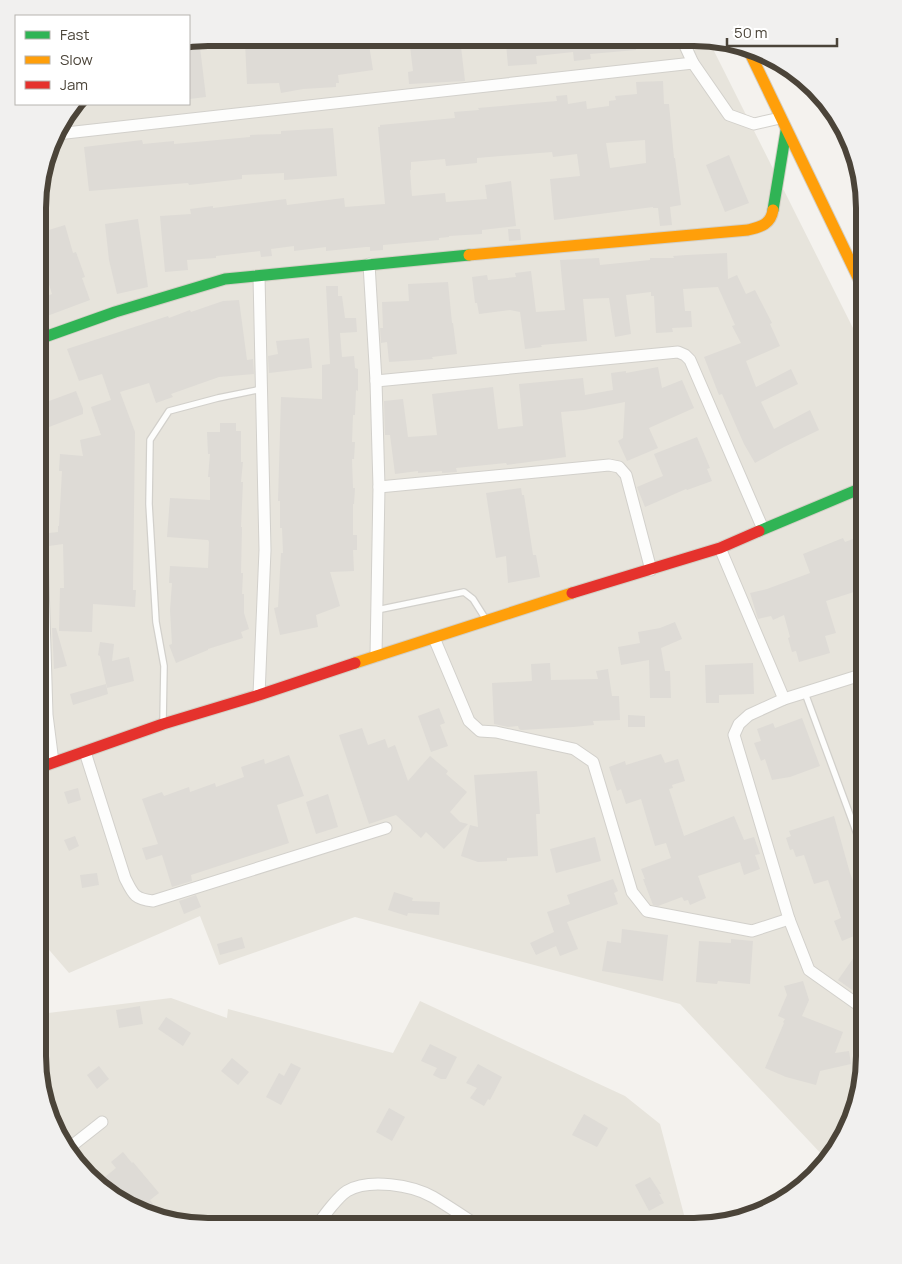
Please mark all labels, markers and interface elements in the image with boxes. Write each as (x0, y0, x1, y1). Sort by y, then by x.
legend (15, 15, 190, 105)
scale bar (727, 15, 837, 47)
text: 50 m (734, 22, 768, 43)
text: Fast (60, 24, 89, 45)
text: Slow (60, 49, 93, 70)
text: Jam (60, 74, 88, 95)

